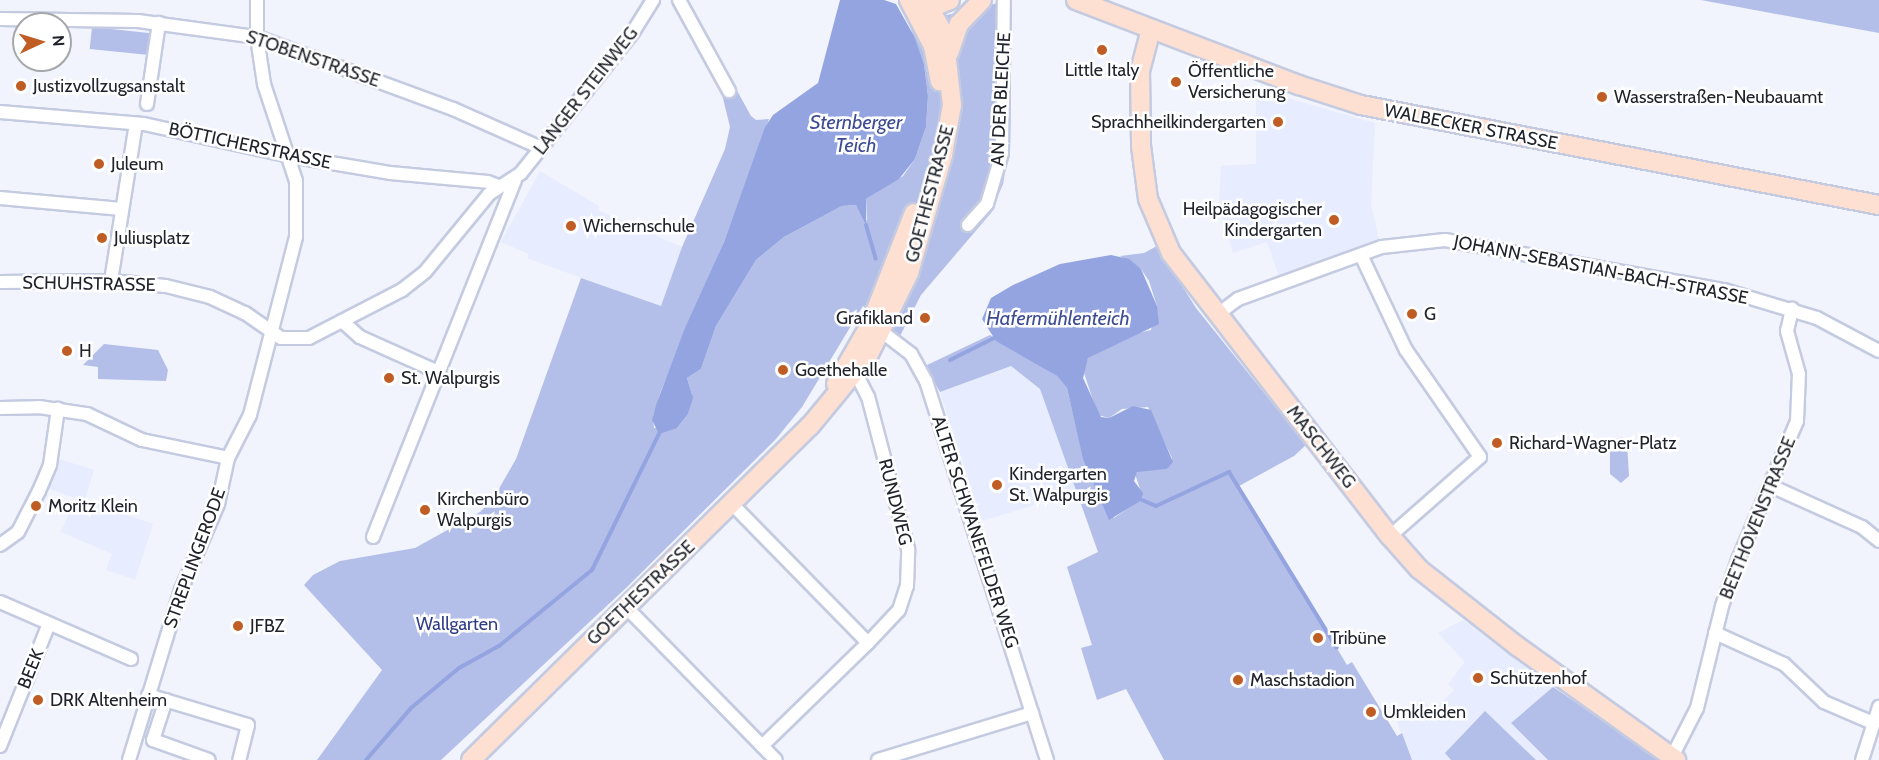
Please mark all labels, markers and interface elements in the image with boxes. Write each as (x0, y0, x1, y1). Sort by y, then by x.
north arrow (12, 12, 72, 72)
street label: LANGER STEINWEG (529, 23, 643, 159)
street label: STOBENSTRASSE (243, 26, 383, 92)
street label: AN DER BLEICHE (987, 32, 1015, 166)
text: N (49, 35, 68, 47)
marker: Little Italy (1095, 43, 1109, 57)
place label: Little Italy (1065, 59, 1139, 81)
place label: Öffentliche Versicherung (1188, 61, 1285, 104)
place label: Justizvollzugsanstalt (33, 75, 185, 97)
marker: Öffentliche Versicherung (1169, 75, 1183, 89)
marker: Justizvollzugsanstalt (14, 79, 28, 93)
place label: Wasserstraßen-Neubauamt (1614, 86, 1823, 108)
marker: Wasserstraßen-Neubauamt (1595, 90, 1609, 104)
street label: WALBECKER STRASSE (1382, 100, 1560, 154)
water label: Sternberger Teich (810, 110, 902, 157)
place label: Sprachheilkindergarten (1091, 111, 1266, 133)
marker: Sprachheilkindergarten (1271, 115, 1285, 129)
street label: BÖTTICHERSTRASSE (167, 118, 333, 174)
street label: GOETHESTRASSE (901, 123, 959, 265)
place label: Juleum (111, 153, 163, 175)
marker: Juleum (92, 157, 106, 171)
place label: Heilpädagogischer Kindergarten (1183, 199, 1322, 242)
marker: Heilpädagogischer Kindergarten (1327, 213, 1341, 227)
place label: Wichernschule (583, 215, 695, 237)
marker: Wichernschule (564, 219, 578, 233)
place label: Juliusplatz (114, 227, 190, 249)
marker: Juliusplatz (95, 231, 109, 245)
street label: JOHANN-SEBASTIAN-BACH-STRASSE (1452, 231, 1750, 309)
street label: SCHUHSTRASSE (22, 272, 156, 296)
place label: G (1424, 303, 1436, 325)
water label: Hafermühlenteich (986, 306, 1130, 330)
place label: Grafikland (836, 307, 913, 329)
marker: G (1405, 307, 1419, 321)
marker: Grafikland (918, 311, 932, 325)
place label: H (79, 340, 92, 362)
marker: H (60, 344, 74, 358)
place label: Goethehalle (795, 359, 887, 381)
marker: Goethehalle (776, 363, 790, 377)
place label: St. Walpurgis (401, 367, 500, 389)
marker: St. Walpurgis (382, 371, 396, 385)
street label: MASCHWEG (1282, 401, 1360, 493)
street label: ALTER SCHWANEFELDER WEG (927, 413, 1023, 651)
place label: Richard-Wagner-Platz (1509, 432, 1677, 454)
street label: BEETHOVENSTRASSE (1716, 434, 1800, 602)
marker: Richard-Wagner-Platz (1490, 436, 1504, 450)
street label: RUNDWEG (874, 457, 916, 547)
place label: Kindergarten St. Walpurgis (1009, 464, 1108, 506)
marker: Kindergarten St. Walpurgis (990, 478, 1004, 492)
street label: STREPLINGERODE (160, 485, 230, 631)
place label: Kirchenbüro Walpurgis (437, 489, 529, 532)
place label: Moritz Klein (48, 495, 138, 517)
marker: Moritz Klein (29, 499, 43, 513)
marker: Kirchenbüro Walpurgis (418, 503, 432, 517)
street label: GOETHESTRASSE (583, 536, 699, 650)
park label: Wallgarten (416, 613, 498, 635)
place label: JFBZ (250, 615, 284, 637)
marker: JFBZ (231, 619, 245, 633)
place label: Tribüne (1330, 627, 1386, 649)
marker: Tribüne (1311, 631, 1325, 645)
street label: BEEK (13, 646, 49, 692)
place label: Schützenhof (1490, 667, 1587, 689)
place label: Maschstadion (1250, 669, 1354, 691)
marker: Schützenhof (1471, 671, 1485, 685)
marker: Maschstadion (1231, 673, 1245, 687)
place label: DRK Altenheim (50, 689, 167, 711)
marker: DRK Altenheim (31, 693, 45, 707)
place label: Umkleiden (1383, 701, 1466, 723)
marker: Umkleiden (1364, 705, 1378, 719)

